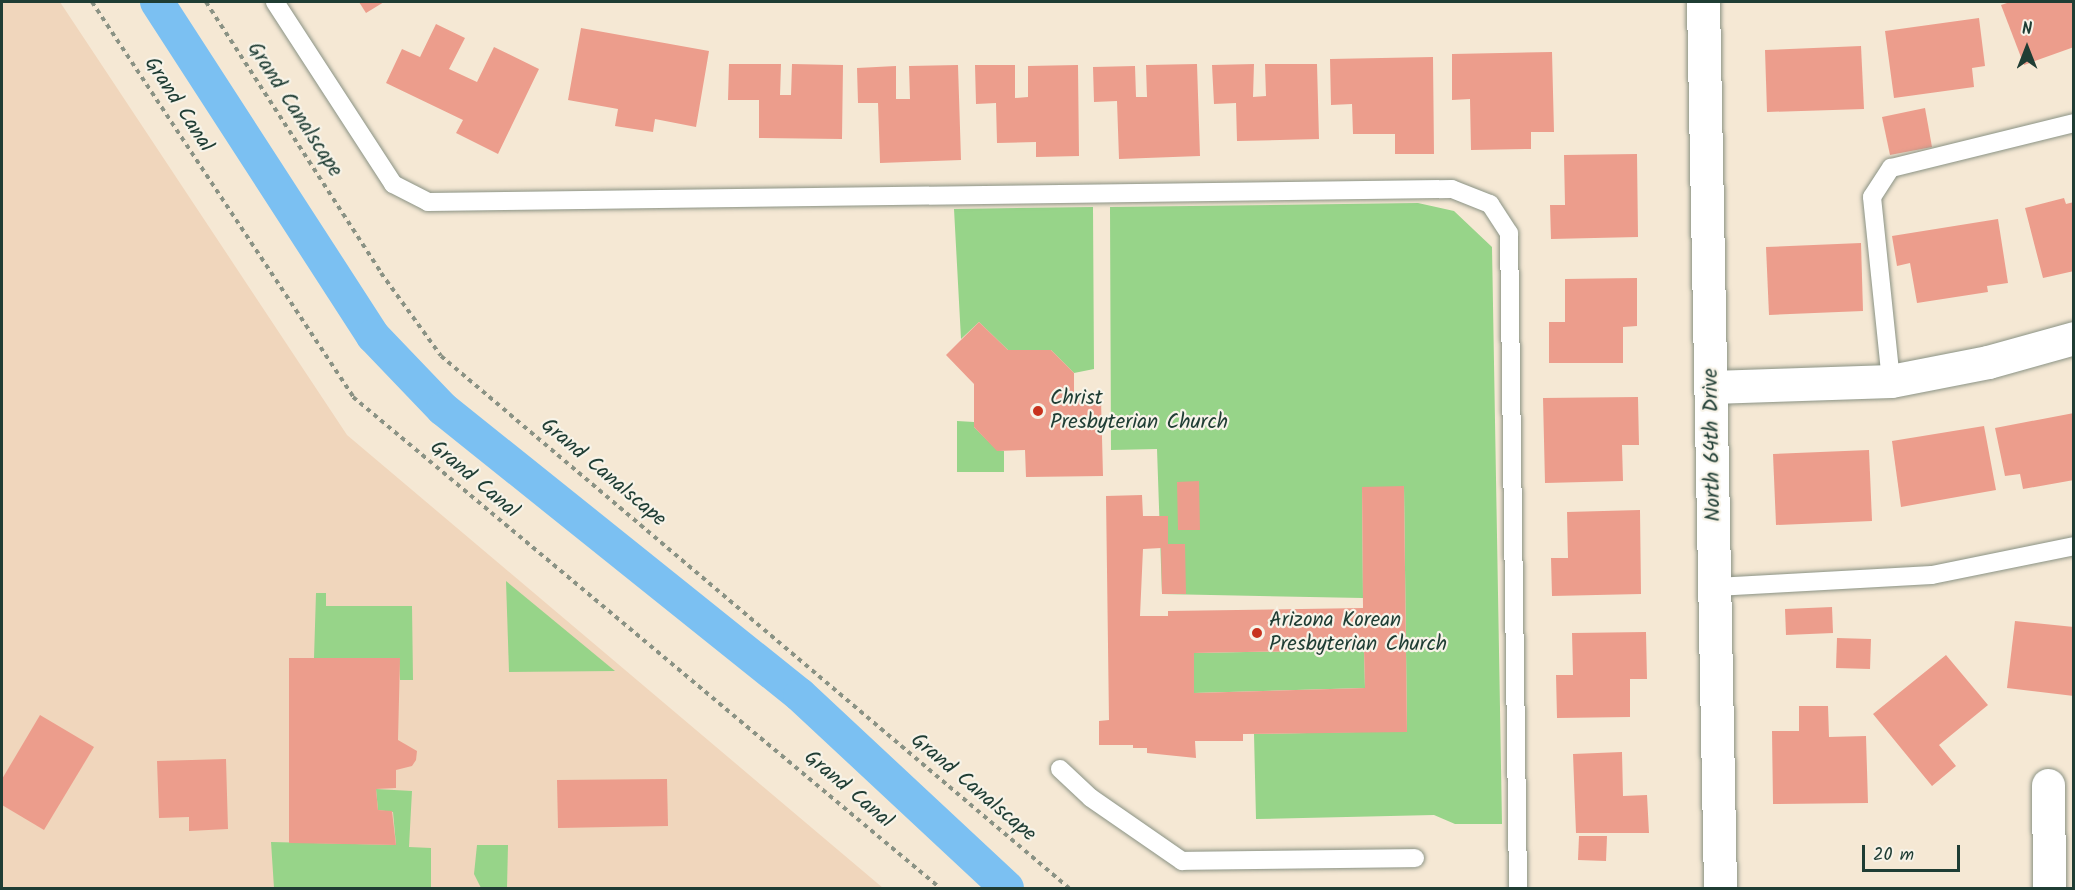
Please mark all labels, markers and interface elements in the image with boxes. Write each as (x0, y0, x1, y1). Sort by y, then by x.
text: N (2022, 17, 2032, 42)
north arrow (1997, 18, 2057, 78)
street label: Grand Canalscape (241, 38, 347, 182)
street label: Grand Canal (138, 53, 218, 157)
street label: North 64th Drive (1699, 368, 1727, 522)
place label: Christ Presbyterian Church (1050, 386, 1228, 436)
marker: Christ Presbyterian Church (1031, 404, 1045, 418)
street label: Grand Canalscape (535, 413, 671, 533)
street label: Grand Canal (424, 436, 524, 524)
place label: Arizona Korean Presbyterian Church (1269, 608, 1447, 658)
marker: Arizona Korean Presbyterian Church (1250, 626, 1264, 640)
street label: Grand Canalscape (905, 728, 1041, 848)
street label: Grand Canal (798, 746, 898, 834)
scale bar (1865, 833, 1962, 871)
text: 20 m (1873, 841, 1914, 870)

